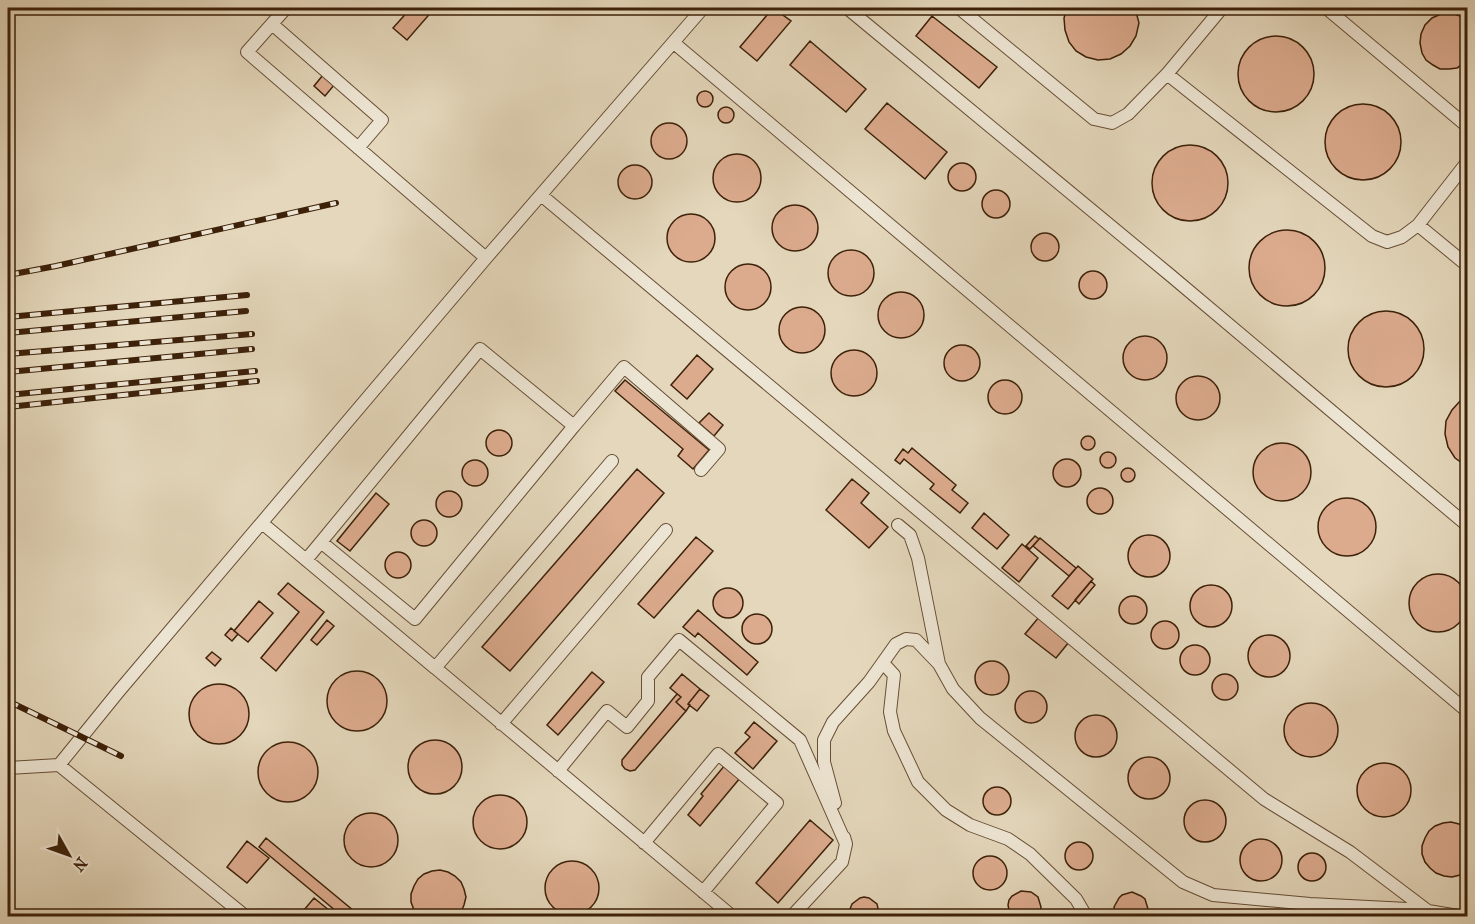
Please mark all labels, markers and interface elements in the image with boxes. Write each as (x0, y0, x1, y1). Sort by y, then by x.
north arrow (39, 825, 99, 885)
text: N (68, 854, 91, 876)

